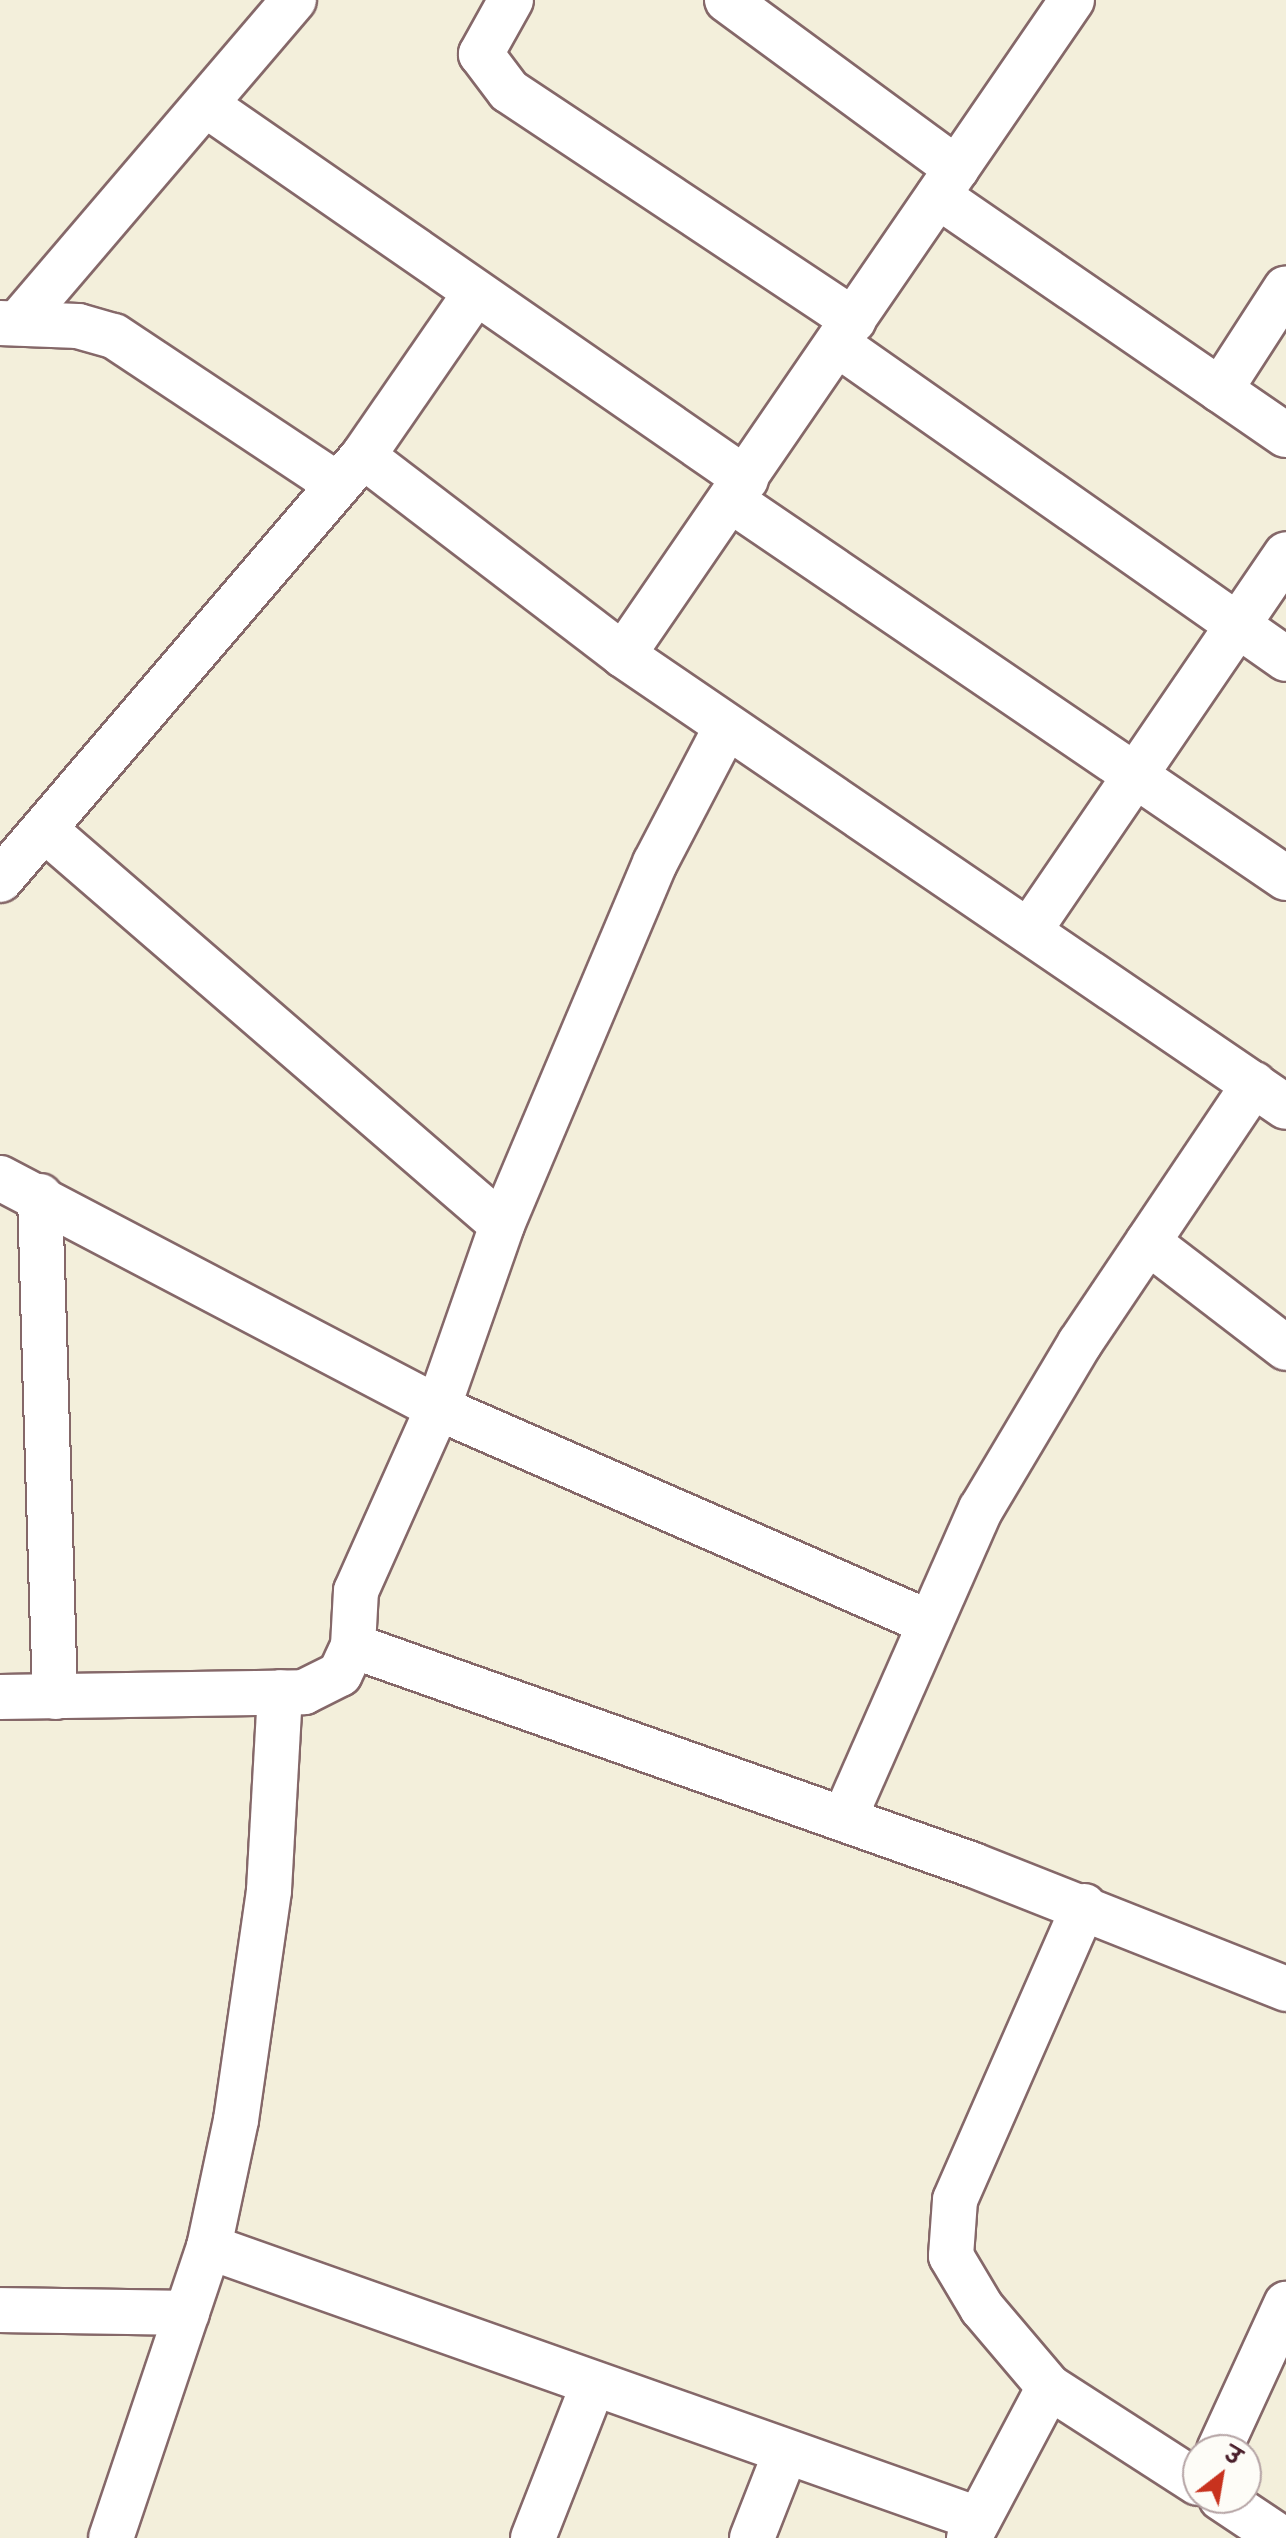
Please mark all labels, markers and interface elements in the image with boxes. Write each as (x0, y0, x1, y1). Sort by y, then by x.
north arrow (1182, 2434, 1262, 2514)
text: उ (1220, 2439, 1247, 2471)

